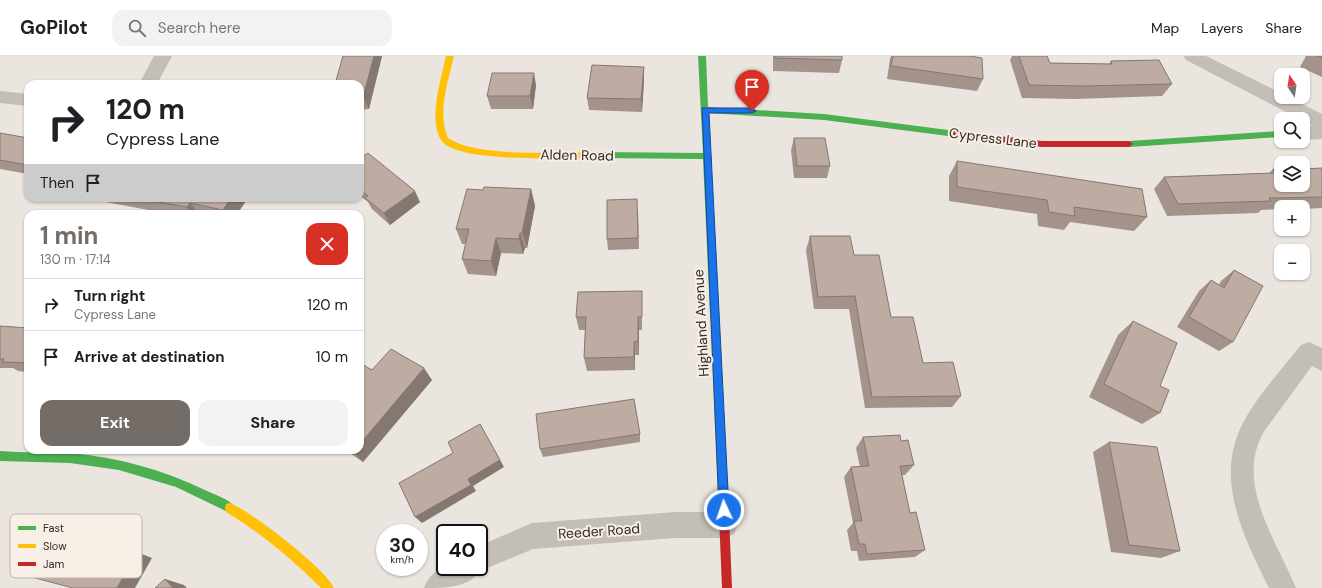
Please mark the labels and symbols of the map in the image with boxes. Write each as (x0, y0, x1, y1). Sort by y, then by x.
north arrow (1274, 68, 1310, 104)
pin (735, 70, 769, 111)
street label: Cypress Lane (948, 124, 1038, 152)
street label: Alden Road (540, 145, 614, 165)
street label: Highland Avenue (689, 269, 713, 377)
position arrow (703, 489, 745, 531)
legend (10, 514, 142, 578)
street label: Reeder Road (557, 519, 641, 543)
text: Fast (43, 521, 64, 535)
speed limit sign: 40 (436, 524, 488, 576)
text: Slow (43, 539, 67, 553)
text: Jam (43, 557, 64, 571)

